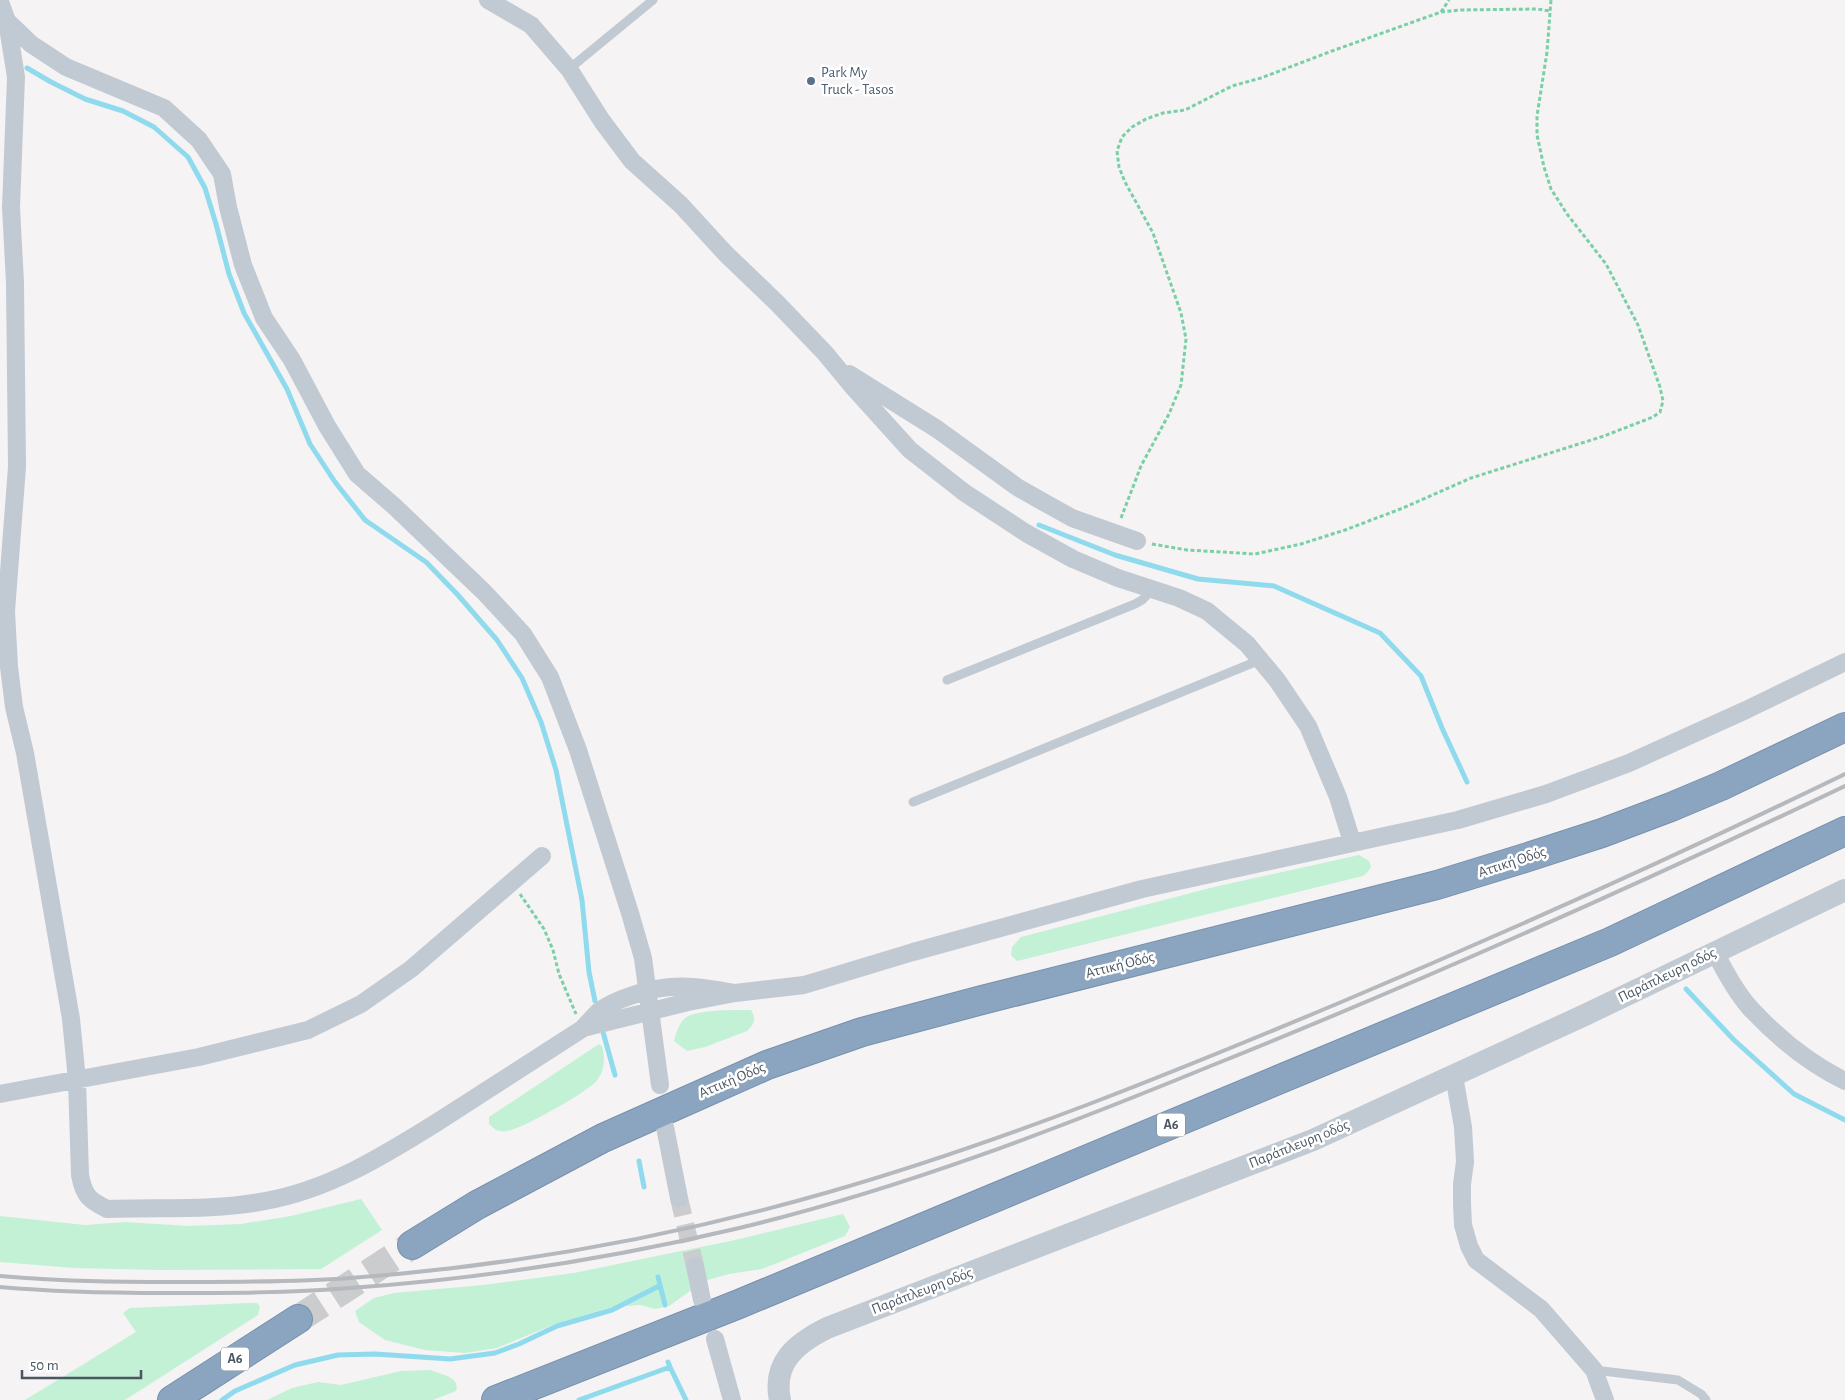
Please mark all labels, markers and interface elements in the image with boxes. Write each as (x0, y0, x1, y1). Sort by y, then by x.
place label: Park My Truck - Tasos (821, 65, 894, 97)
marker: Park My Truck - Tasos (805, 75, 817, 87)
street label: Αττική Οδός (1476, 844, 1548, 880)
street label: Παράπλευρη οδός (1616, 945, 1718, 1005)
street label: Αττική Οδός (1084, 949, 1156, 981)
street label: Αττική Οδός (697, 1059, 768, 1101)
road number: Α6 (1157, 1114, 1185, 1136)
street label: Παράπλευρη οδός (1247, 1117, 1351, 1171)
street label: Παράπλευρη οδός (869, 1265, 975, 1317)
scale bar (22, 1348, 141, 1380)
road number: Α6 (221, 1348, 249, 1370)
text: 50 m (30, 1358, 59, 1373)

